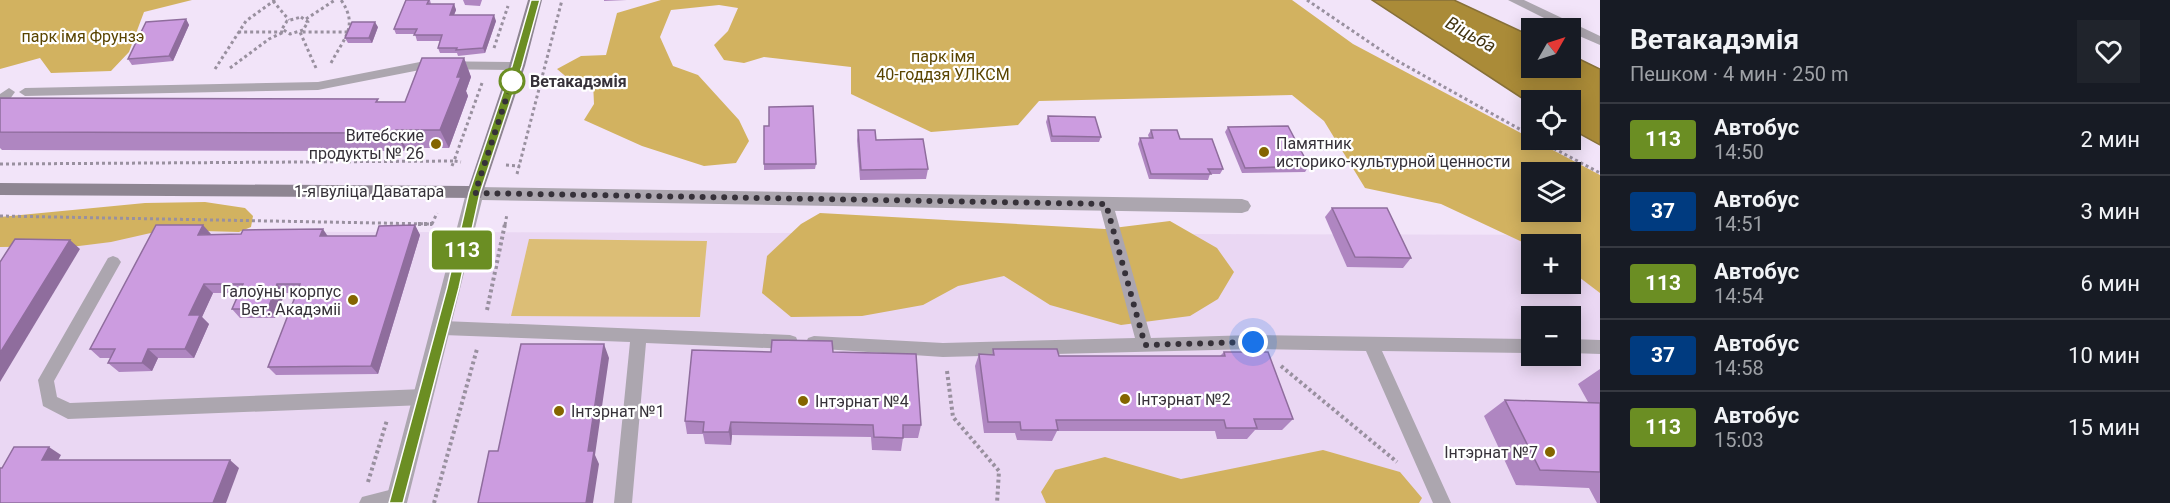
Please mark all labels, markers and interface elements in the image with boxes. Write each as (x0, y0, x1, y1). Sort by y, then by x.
water label: Віцьба (1442, 12, 1500, 56)
north arrow (1521, 18, 1581, 78)
map controls (1521, 18, 1581, 366)
button: heart (2077, 20, 2140, 83)
text: Ветакадэмія (1630, 23, 1799, 56)
park label: парк імя Фрунзэ (22, 27, 144, 46)
park label: парк імя 40-годдзя УЛКСМ (876, 47, 1010, 84)
text: Пешком · 4 мин · 250 m (1630, 62, 1849, 86)
marker: Ветакадэмія (499, 68, 525, 94)
place label: Ветакадэмія (530, 72, 627, 91)
button: locate (1521, 90, 1581, 150)
text: Автобус (1714, 115, 1799, 140)
place label: Витебские продукты № 26 (309, 126, 424, 163)
text: 113 (1645, 127, 1681, 151)
text: 2 мин (2080, 127, 2140, 152)
place label: Памятник историко-культурной ценности (1276, 134, 1510, 171)
marker: Витебские продукты № 26 (429, 137, 443, 151)
text: 14:50 (1714, 140, 1764, 164)
marker: Памятник историко-культурной ценности (1257, 145, 1271, 159)
button: layers (1521, 162, 1581, 222)
street label: 1-я вуліца Даватара (294, 182, 444, 201)
text: Автобус (1714, 187, 1799, 212)
text: 37 (1651, 199, 1675, 223)
text: 3 мин (2080, 199, 2140, 224)
text: 14:51 (1714, 212, 1764, 236)
line badge: 113 (428, 230, 496, 270)
button: + (1521, 234, 1581, 294)
text: 113 (444, 238, 480, 262)
text: Автобус (1714, 259, 1799, 284)
text: 113 (1645, 271, 1681, 295)
text: 6 мин (2080, 271, 2140, 296)
place label: Галоўны корпус Вет. Акадэміі (222, 282, 341, 319)
text: 14:54 (1714, 284, 1764, 308)
marker: Галоўны корпус Вет. Акадэміі (346, 293, 360, 307)
button: − (1521, 306, 1581, 366)
your location (1238, 327, 1268, 357)
text: Автобус (1714, 331, 1799, 356)
text: 37 (1651, 343, 1675, 367)
text: 10 мин (2068, 343, 2140, 368)
text: 14:58 (1714, 356, 1764, 380)
place label: Інтэрнат №2 (1137, 390, 1231, 409)
place label: Інтэрнат №4 (815, 392, 909, 411)
marker: Інтэрнат №2 (1118, 392, 1132, 406)
marker: Інтэрнат №4 (796, 394, 810, 408)
place label: Інтэрнат №1 (571, 402, 665, 421)
text: Автобус (1714, 403, 1799, 428)
marker: Інтэрнат №1 (552, 404, 566, 418)
text: 113 (1645, 415, 1681, 439)
text: 15 мин (2068, 415, 2140, 440)
text: 15:03 (1714, 428, 1764, 452)
place label: Інтэрнат №7 (1444, 443, 1538, 462)
marker: Інтэрнат №7 (1543, 445, 1557, 459)

